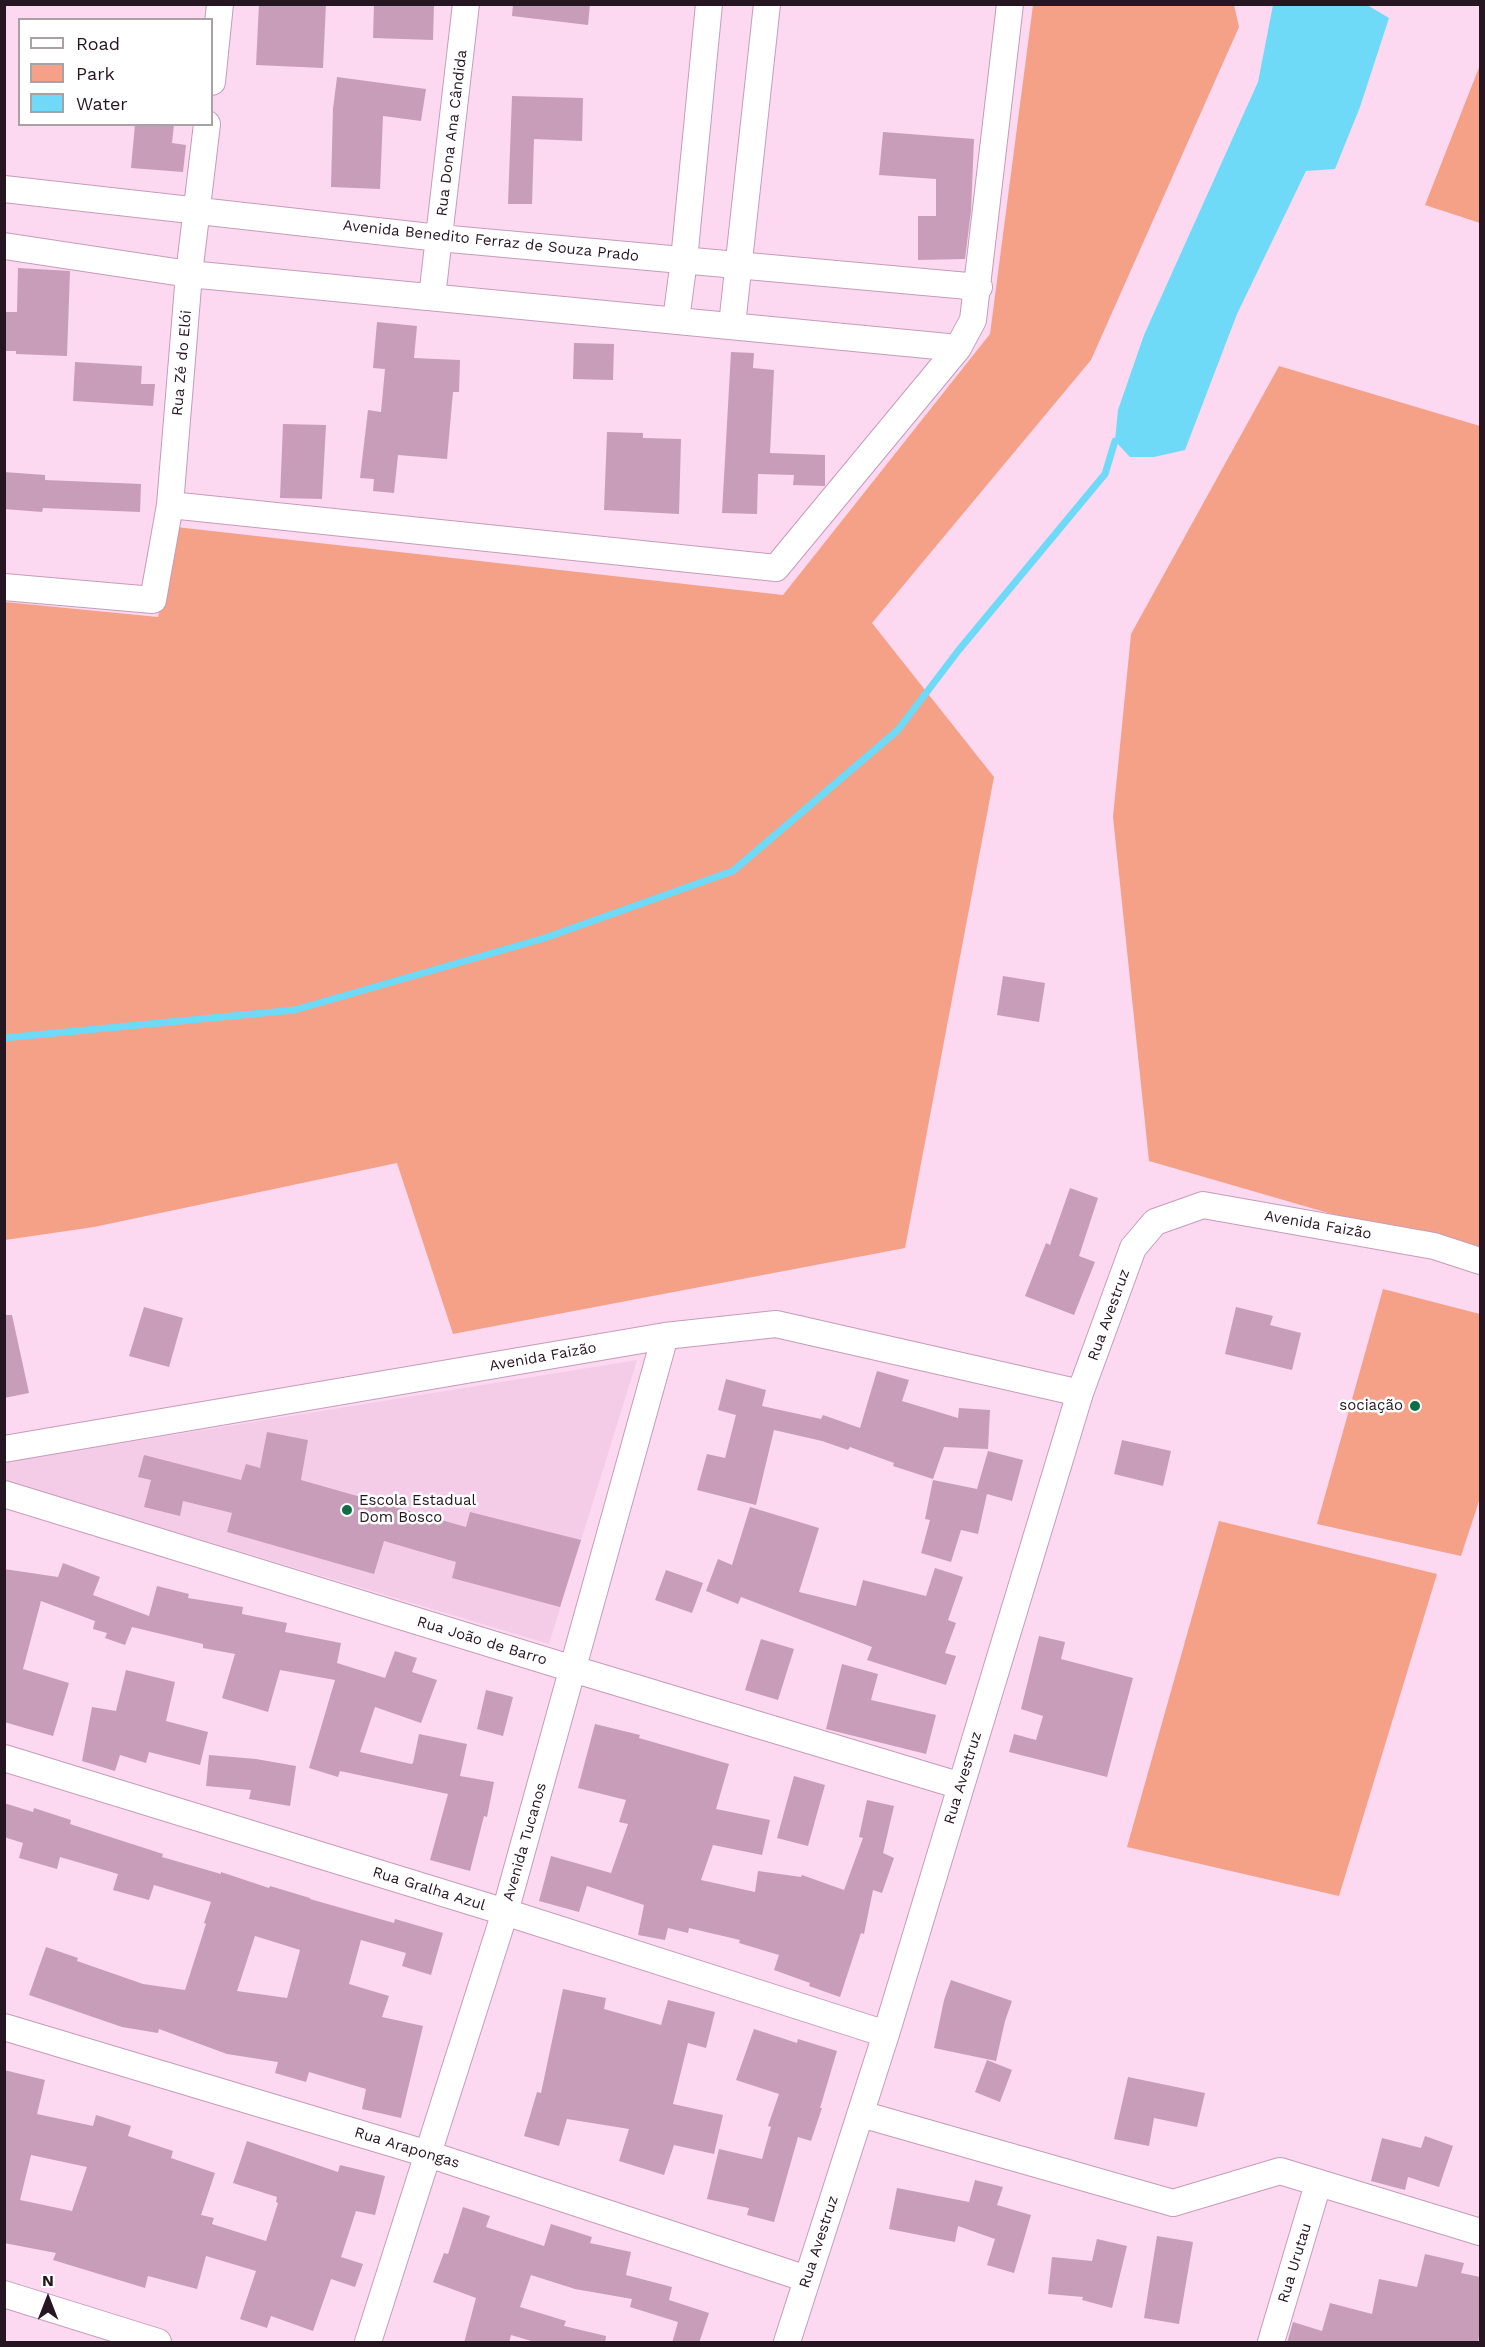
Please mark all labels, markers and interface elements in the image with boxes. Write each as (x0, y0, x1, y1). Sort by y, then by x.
legend (18, 18, 213, 126)
text: Road (76, 33, 120, 54)
street label: Rua Dona Ana Cândida (433, 49, 471, 217)
text: Park (76, 63, 115, 84)
text: Water (76, 93, 128, 114)
street label: Avenida Benedito Ferraz de Souza Prado (342, 216, 640, 266)
street label: Rua Zé do Elói (168, 309, 196, 417)
street label: Avenida Faizão (1263, 1207, 1373, 1243)
street label: Rua Avestruz (1084, 1267, 1134, 1363)
street label: Avenida Faizão (488, 1339, 598, 1375)
place label: sociação (1339, 1397, 1403, 1415)
marker: sociação (1408, 1399, 1422, 1413)
place label: Escola Estadual Dom Bosco (359, 1492, 476, 1527)
marker: Escola Estadual Dom Bosco (340, 1503, 354, 1517)
street label: Rua João de Barro (415, 1613, 549, 1669)
street label: Rua Avestruz (940, 1729, 986, 1827)
street label: Avenida Tucanos (499, 1781, 551, 1903)
street label: Rua Gralha Azul (370, 1863, 488, 1915)
street label: Rua Arapongas (352, 2123, 462, 2173)
street label: Rua Avestruz (796, 2194, 842, 2290)
street label: Rua Urutau (1274, 2221, 1316, 2305)
north arrow (18, 2269, 78, 2329)
text: N (42, 2271, 54, 2290)

